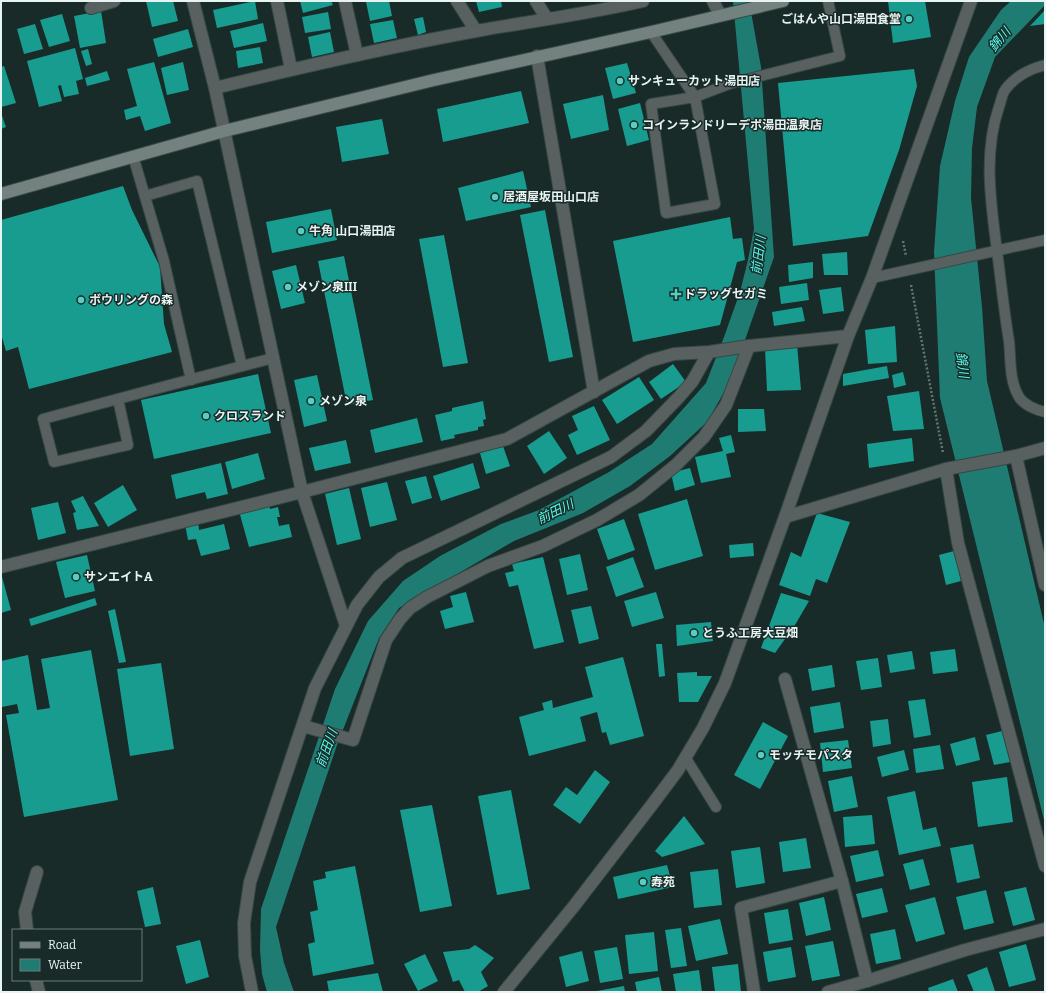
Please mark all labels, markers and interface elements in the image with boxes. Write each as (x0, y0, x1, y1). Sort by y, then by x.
place label: ごはんや山口湯田食堂 (781, 12, 901, 26)
marker: ごはんや山口湯田食堂 (904, 14, 914, 24)
water label: 錦川 (985, 23, 1015, 54)
place label: サンキューカット湯田店 (628, 74, 760, 88)
marker: サンキューカット湯田店 (615, 76, 625, 86)
place label: コインランドリーデポ湯田温泉店 (642, 118, 822, 132)
marker: コインランドリーデポ湯田温泉店 (629, 120, 639, 130)
place label: 居酒屋坂田山口店 (503, 190, 599, 204)
marker: 居酒屋坂田山口店 (490, 192, 500, 202)
place label: 牛角 山口湯田店 (309, 224, 395, 238)
marker: 牛角 山口湯田店 (296, 226, 306, 236)
water label: 前田川 (749, 233, 769, 275)
place label: メゾン泉III (296, 280, 357, 294)
marker: メゾン泉III (283, 282, 293, 292)
place label: ドラッグセガミ (684, 287, 768, 301)
marker: ドラッグセガミ (671, 289, 681, 299)
place label: ボウリングの森 (89, 293, 173, 307)
marker: ボウリングの森 (76, 295, 86, 305)
water label: 錦川 (953, 351, 972, 381)
place label: メゾン泉 (319, 394, 367, 408)
marker: メゾン泉 (306, 396, 316, 406)
place label: クロスランド (214, 409, 286, 423)
marker: クロスランド (201, 411, 211, 421)
water label: 前田川 (534, 495, 578, 527)
place label: サンエイトA (84, 570, 153, 584)
marker: サンエイトA (71, 572, 81, 582)
place label: とうふ工房大豆畑 (702, 626, 798, 640)
marker: とうふ工房大豆畑 (689, 628, 699, 638)
water label: 前田川 (313, 725, 341, 769)
place label: モッチモパスタ (769, 748, 853, 762)
marker: モッチモパスタ (756, 750, 766, 760)
place label: 寿苑 (651, 875, 675, 889)
marker: 寿苑 (638, 877, 648, 887)
legend (12, 929, 142, 981)
text: Road (48, 938, 76, 952)
text: Water (48, 958, 83, 972)

